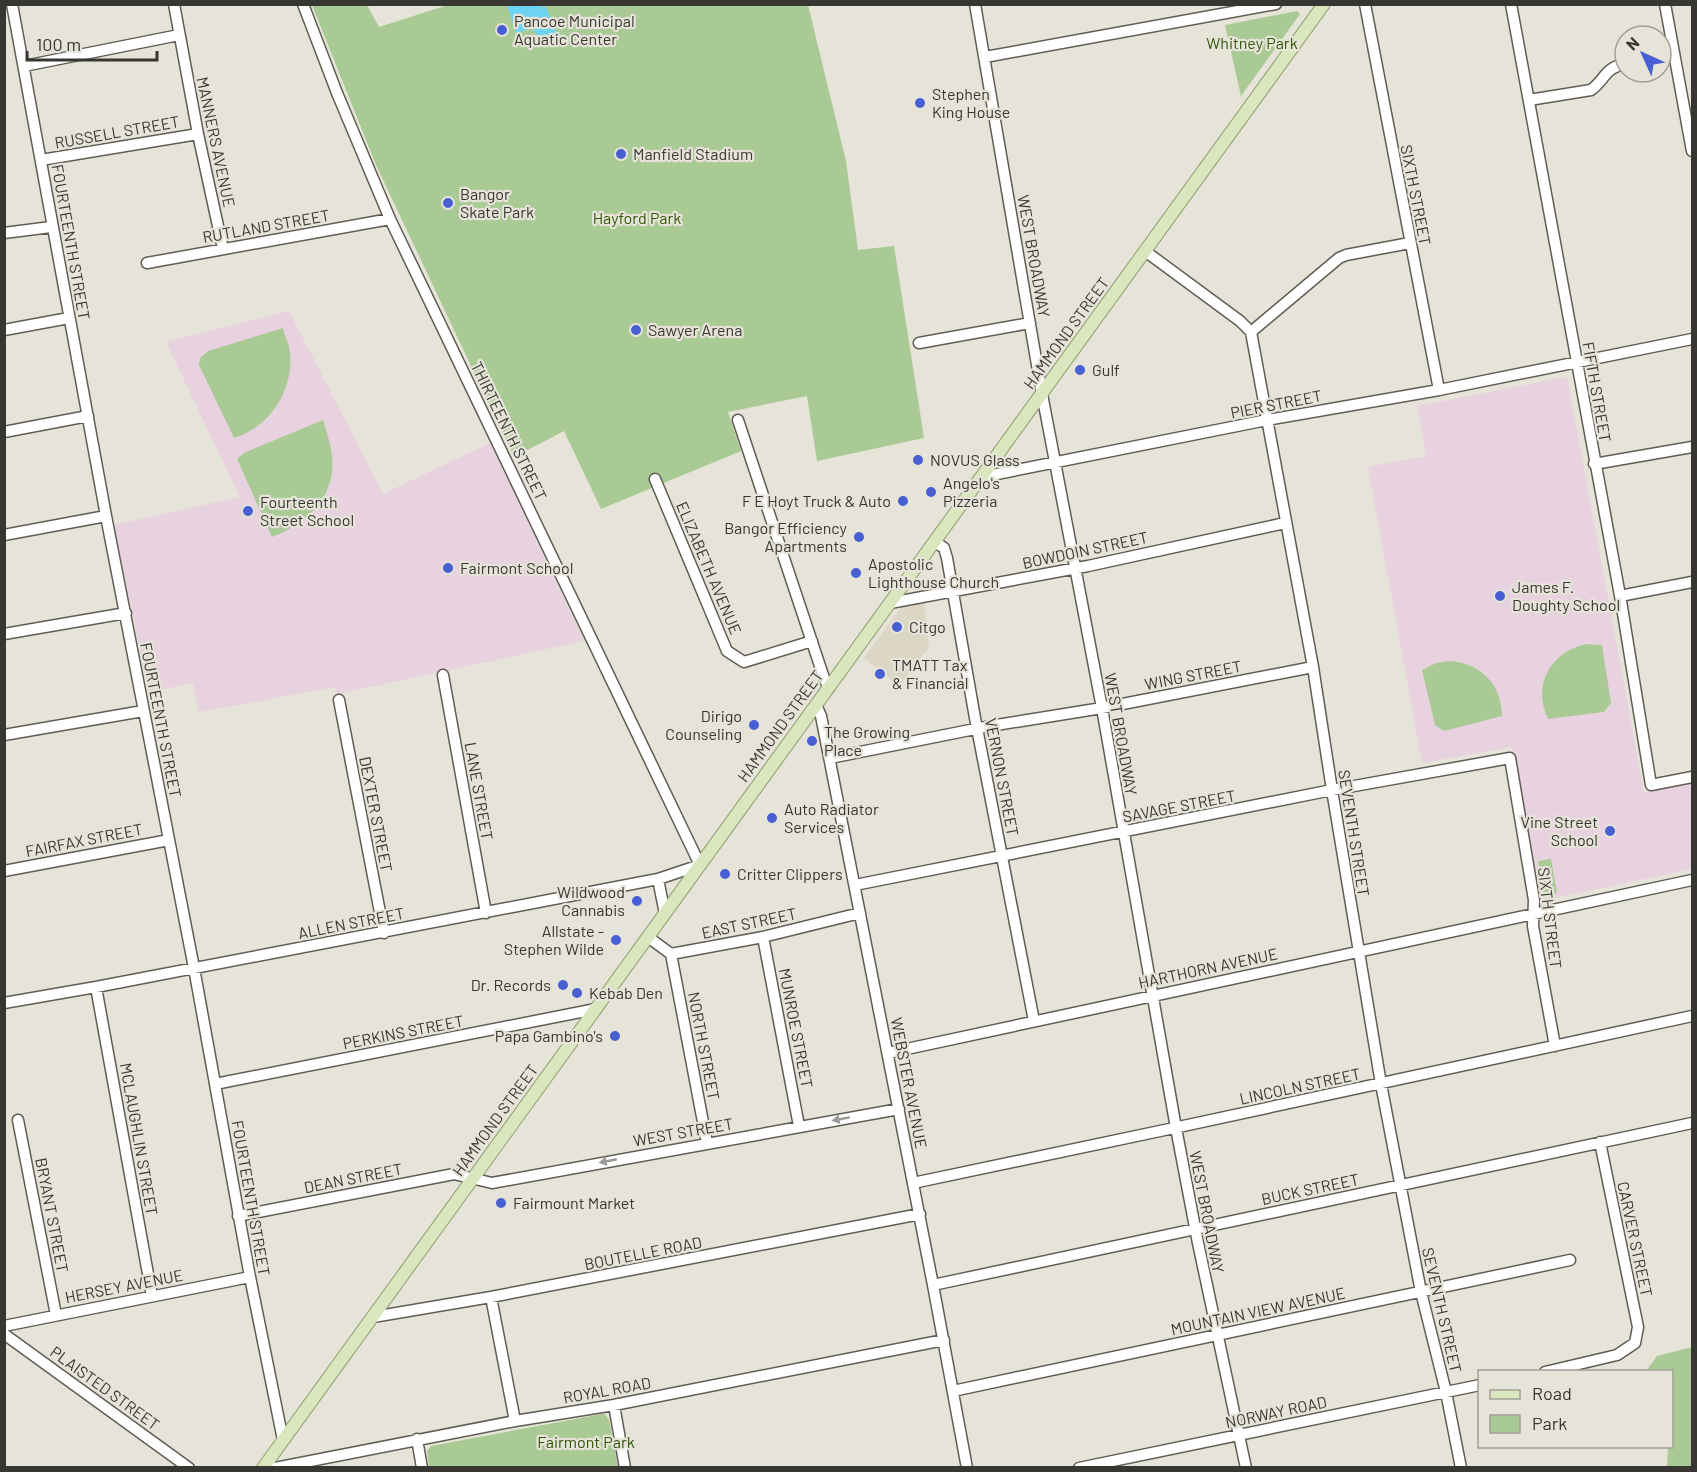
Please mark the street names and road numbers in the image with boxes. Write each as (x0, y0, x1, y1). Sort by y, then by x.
street label: MANNERS AVENUE (193, 75, 240, 209)
street label: RUSSELL STREET (53, 111, 181, 152)
street label: SIXTH STREET (1397, 143, 1436, 247)
street label: FOURTEENTH STREET (48, 163, 95, 321)
street label: WEST BROADWAY (1014, 193, 1055, 319)
street label: RUTLAND STREET (201, 205, 331, 246)
street label: HAMMOND STREET (1019, 273, 1112, 392)
street label: FIFTH STREET (1579, 340, 1616, 444)
street label: THIRTEENTH STREET (468, 358, 551, 503)
street label: PIER STREET (1229, 385, 1323, 422)
street label: ELIZABETH AVENUE (673, 498, 746, 637)
street label: BOWDOIN STREET (1020, 527, 1149, 572)
street label: FOURTEENTH STREET (137, 641, 186, 799)
street label: WING STREET (1143, 656, 1243, 693)
street label: HAMMOND STREET (733, 666, 826, 785)
street label: WEST BROADWAY (1101, 671, 1142, 797)
street label: VERNON STREET (982, 716, 1023, 838)
street label: LANE STREET (462, 740, 497, 841)
street label: DEXTER STREET (356, 755, 397, 873)
street label: SEVENTH STREET (1335, 768, 1374, 898)
street label: SAVAGE STREET (1121, 785, 1237, 826)
street label: FAIRFAX STREET (24, 819, 144, 860)
street label: SIXTH STREET (1535, 866, 1566, 970)
street label: ALLEN STREET (296, 903, 406, 942)
street label: EAST STREET (700, 903, 798, 942)
street label: HARTHORN AVENUE (1136, 943, 1279, 992)
street label: MUNROE STREET (776, 966, 817, 1089)
street label: NORTH STREET (685, 990, 724, 1102)
street label: PERKINS STREET (341, 1010, 465, 1053)
street label: WEBSTER AVENUE (887, 1016, 932, 1150)
street label: HAMMOND STREET (448, 1060, 541, 1179)
street label: MCLAUGHLIN STREET (117, 1061, 162, 1217)
street label: LINCOLN STREET (1238, 1063, 1362, 1108)
street label: WEST STREET (631, 1113, 734, 1150)
street label: FOURTEENTH STREET (228, 1119, 275, 1277)
street label: WEST BROADWAY (1186, 1149, 1229, 1275)
street label: BRYANT STREET (32, 1156, 73, 1274)
street label: DEAN STREET (302, 1159, 404, 1196)
street label: BUCK STREET (1259, 1169, 1360, 1208)
street label: CARVER STREET (1614, 1180, 1657, 1298)
street label: BOUTELLE ROAD (582, 1232, 703, 1273)
street label: SEVENTH STREET (1419, 1245, 1466, 1374)
street label: HERSEY AVENUE (63, 1265, 185, 1306)
street label: MOUNTAIN VIEW AVENUE (1169, 1283, 1347, 1338)
street label: PLAISTED STREET (47, 1342, 164, 1434)
street label: ROYAL ROAD (562, 1372, 652, 1407)
street label: NORWAY ROAD (1223, 1391, 1328, 1432)

